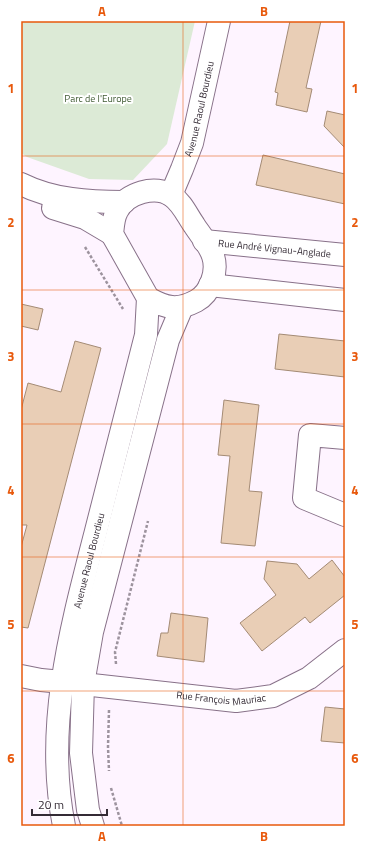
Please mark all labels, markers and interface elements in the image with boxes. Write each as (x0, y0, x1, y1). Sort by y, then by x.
text: A (98, 1, 106, 21)
text: B (260, 1, 268, 21)
street label: Avenue Raoul Bourdieu (180, 60, 217, 159)
text: 1 (7, 78, 15, 98)
text: 1 (351, 78, 359, 98)
park label: Parc de l'Europe (64, 91, 132, 106)
text: 2 (7, 212, 15, 232)
text: 2 (351, 212, 359, 232)
street label: Rue André Vignau-Anglade (218, 235, 332, 261)
text: 3 (7, 346, 15, 366)
text: 3 (351, 346, 359, 366)
text: 4 (7, 480, 15, 500)
text: 4 (351, 480, 359, 500)
street label: Avenue Raoul Bourdieu (69, 511, 108, 610)
text: 5 (7, 614, 15, 634)
text: 5 (351, 614, 359, 634)
street label: Rue François Mauriac (176, 687, 267, 709)
text: 6 (7, 748, 15, 768)
text: 6 (351, 748, 359, 768)
scale bar (32, 791, 107, 817)
text: 20 m (38, 795, 64, 814)
text: A (98, 826, 106, 846)
text: B (260, 826, 268, 846)

